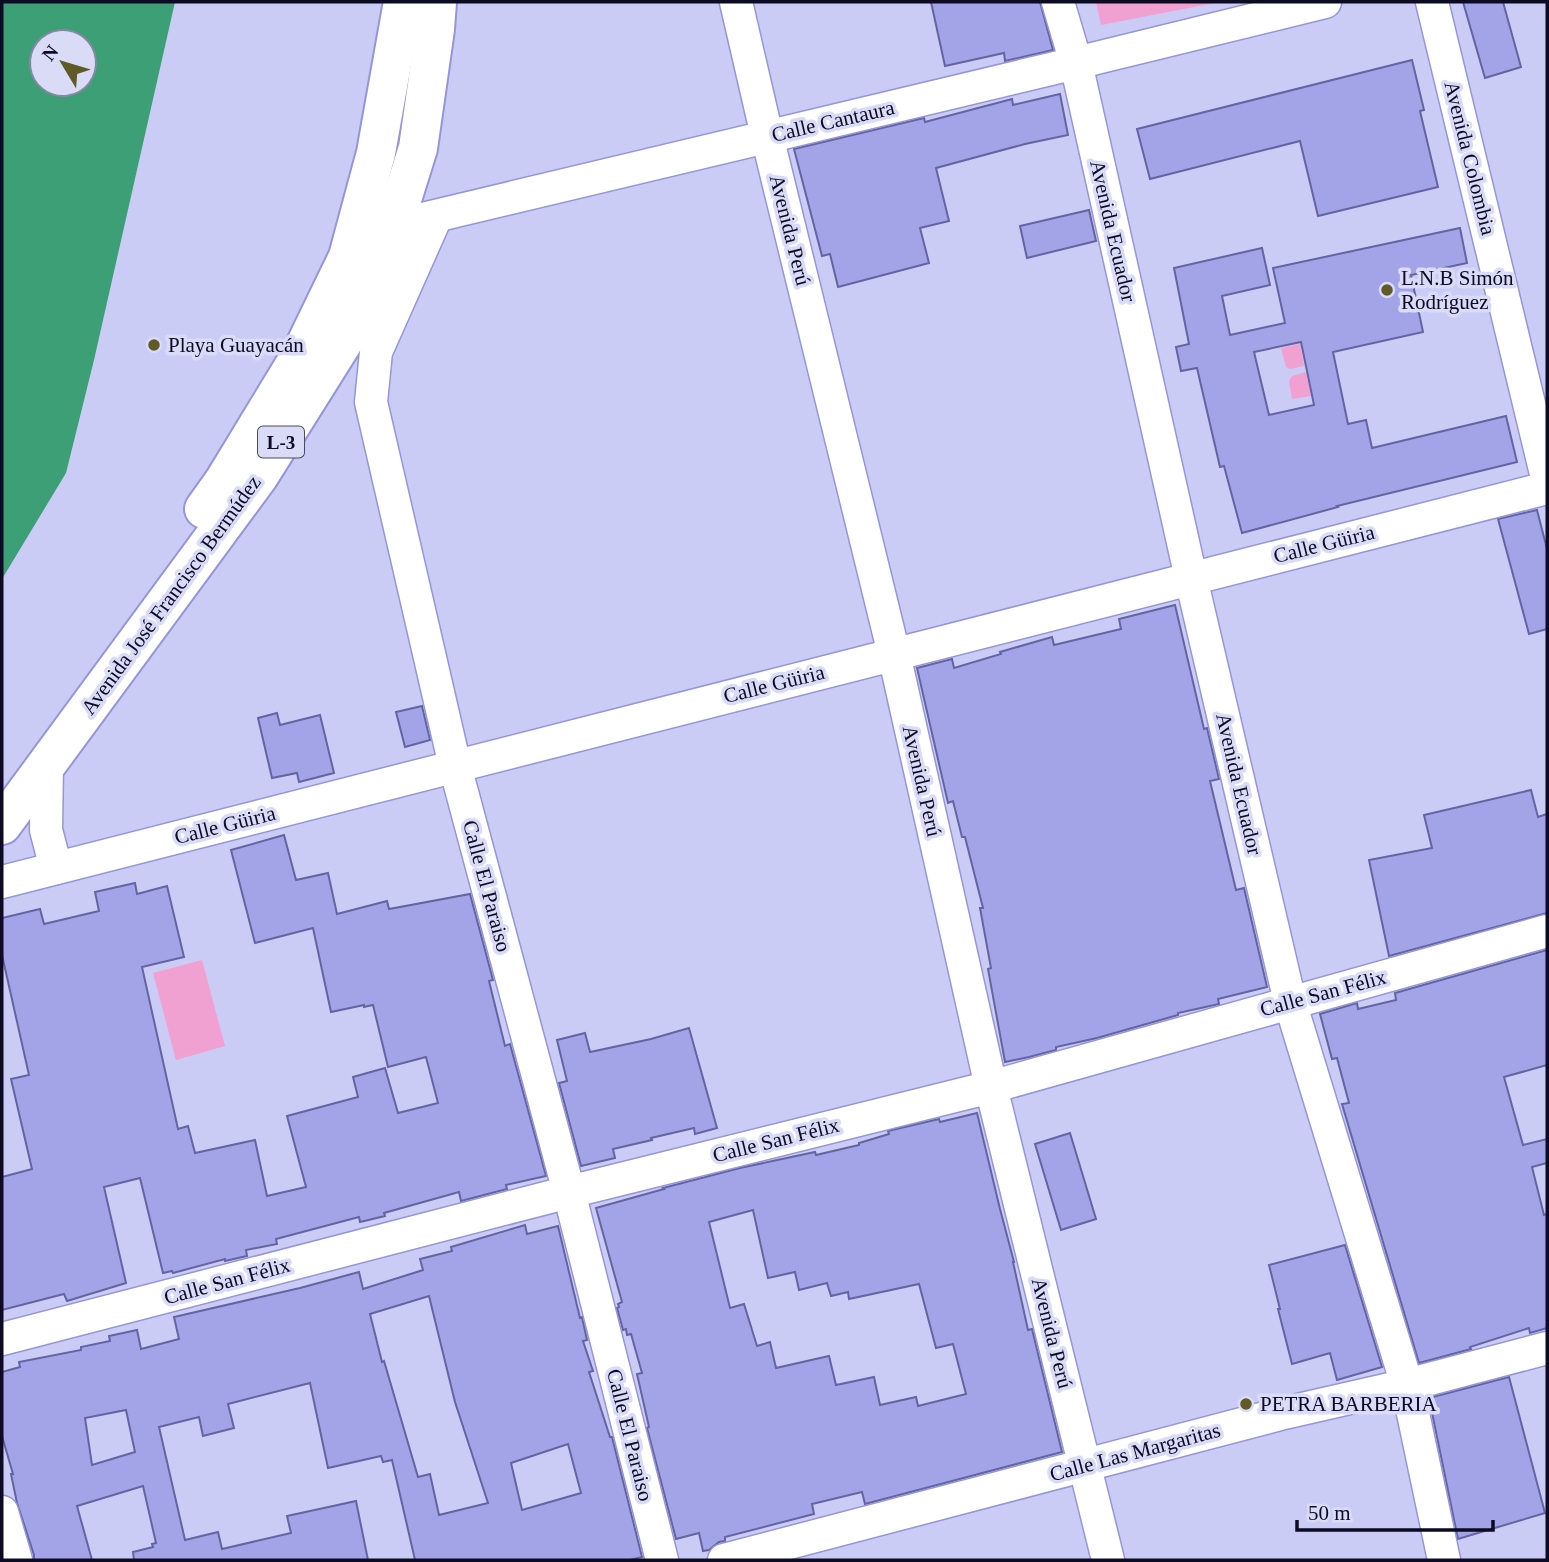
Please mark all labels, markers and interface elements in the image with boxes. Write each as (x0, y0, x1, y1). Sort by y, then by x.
north arrow (28, 28, 98, 98)
text: N (37, 41, 63, 65)
street label: Avenida Colombia (1439, 79, 1501, 238)
street label: Calle Cantaura (769, 95, 897, 147)
street label: Avenida Ecuador (1085, 158, 1141, 304)
street label: Avenida Perú (765, 172, 815, 288)
place label: L.N.B Simón Rodríguez (1401, 266, 1514, 314)
marker: L.N.B Simón Rodríguez (1379, 282, 1395, 298)
place label: Playa Guayacán (168, 333, 304, 357)
marker: Playa Guayacán (146, 337, 162, 353)
road number: L-3 (258, 426, 304, 458)
street label: Avenida José Francisco Bermúdez (76, 471, 266, 719)
street label: Calle Güiria (1271, 520, 1378, 568)
street label: Calle Güiria (721, 660, 828, 708)
street label: Avenida Ecuador (1211, 711, 1267, 857)
street label: Avenida Perú (898, 723, 947, 839)
street label: Calle Güiria (172, 801, 279, 849)
street label: Calle El Paraiso (458, 818, 516, 954)
street label: Calle San Félix (1257, 965, 1389, 1021)
street label: Calle San Félix (710, 1113, 842, 1167)
street label: Calle San Félix (161, 1253, 293, 1309)
street label: Avenida Perú (1027, 1275, 1077, 1391)
street label: Calle El Paraiso (602, 1366, 658, 1504)
place label: PETRA BARBERIA (1260, 1392, 1438, 1416)
marker: PETRA BARBERIA (1238, 1396, 1254, 1412)
street label: Calle Las Margaritas (1047, 1418, 1223, 1486)
scale bar (1297, 1488, 1493, 1532)
text: 50 m (1308, 1501, 1351, 1525)

